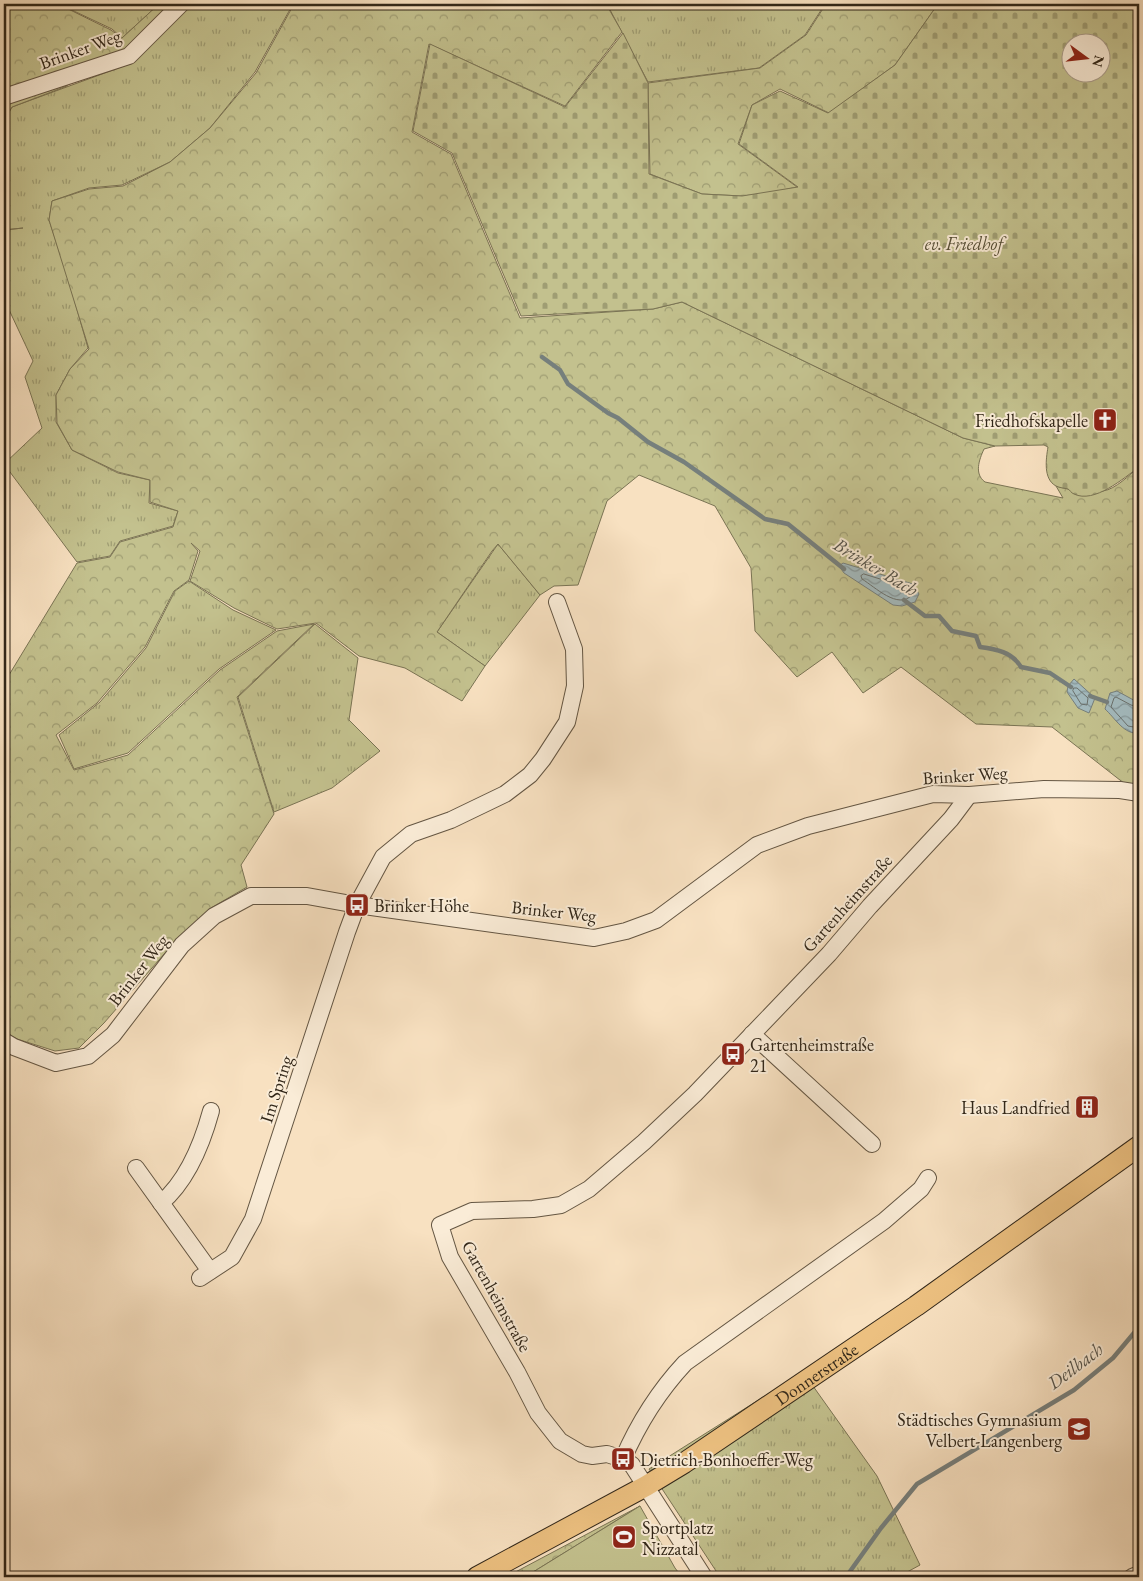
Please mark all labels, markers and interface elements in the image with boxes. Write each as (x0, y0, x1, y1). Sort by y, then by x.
street label: Brinker Weg (36, 24, 124, 74)
north arrow (1060, 32, 1110, 82)
text: N (1088, 54, 1109, 70)
park label: ev. Friedhof (925, 232, 1007, 256)
church icon: Friedhofskapelle (1092, 407, 1118, 433)
place label: Friedhofskapelle (975, 409, 1088, 432)
water label: Brinker Bach (828, 532, 923, 602)
street label: Brinker Weg (922, 761, 1008, 789)
street label: Gartenheimstraße (797, 849, 897, 957)
bus stop icon: Brinker Höhe (344, 892, 370, 918)
place label: Brinker Höhe (374, 894, 469, 917)
street label: Brinker Weg (510, 895, 598, 927)
street label: Brinker Weg (103, 929, 173, 1011)
place label: Gartenheimstraße 21 (750, 1033, 874, 1077)
bus stop icon: Gartenheimstraße 21 (720, 1041, 746, 1067)
street label: Im Spring (254, 1052, 298, 1125)
building icon: Haus Landfried (1074, 1094, 1100, 1120)
place label: Haus Landfried (961, 1096, 1071, 1119)
street label: Gartenheimstraße (457, 1236, 537, 1356)
street label: Donnerstraße (770, 1337, 862, 1410)
water label: Deilbach (1041, 1337, 1108, 1396)
place label: Städtisches Gymnasium Velbert-Langenberg (897, 1408, 1062, 1452)
school or university icon: Städtisches Gymnasium Velbert-Langenberg (1066, 1416, 1092, 1442)
bus stop icon: Dietrich-Bonhoeffer-Weg (610, 1446, 636, 1472)
place label: Dietrich-Bonhoeffer-Weg (640, 1448, 813, 1471)
place label: Sportplatz Nizzatal (642, 1516, 714, 1560)
sports icon: Sportplatz Nizzatal (611, 1524, 637, 1550)

